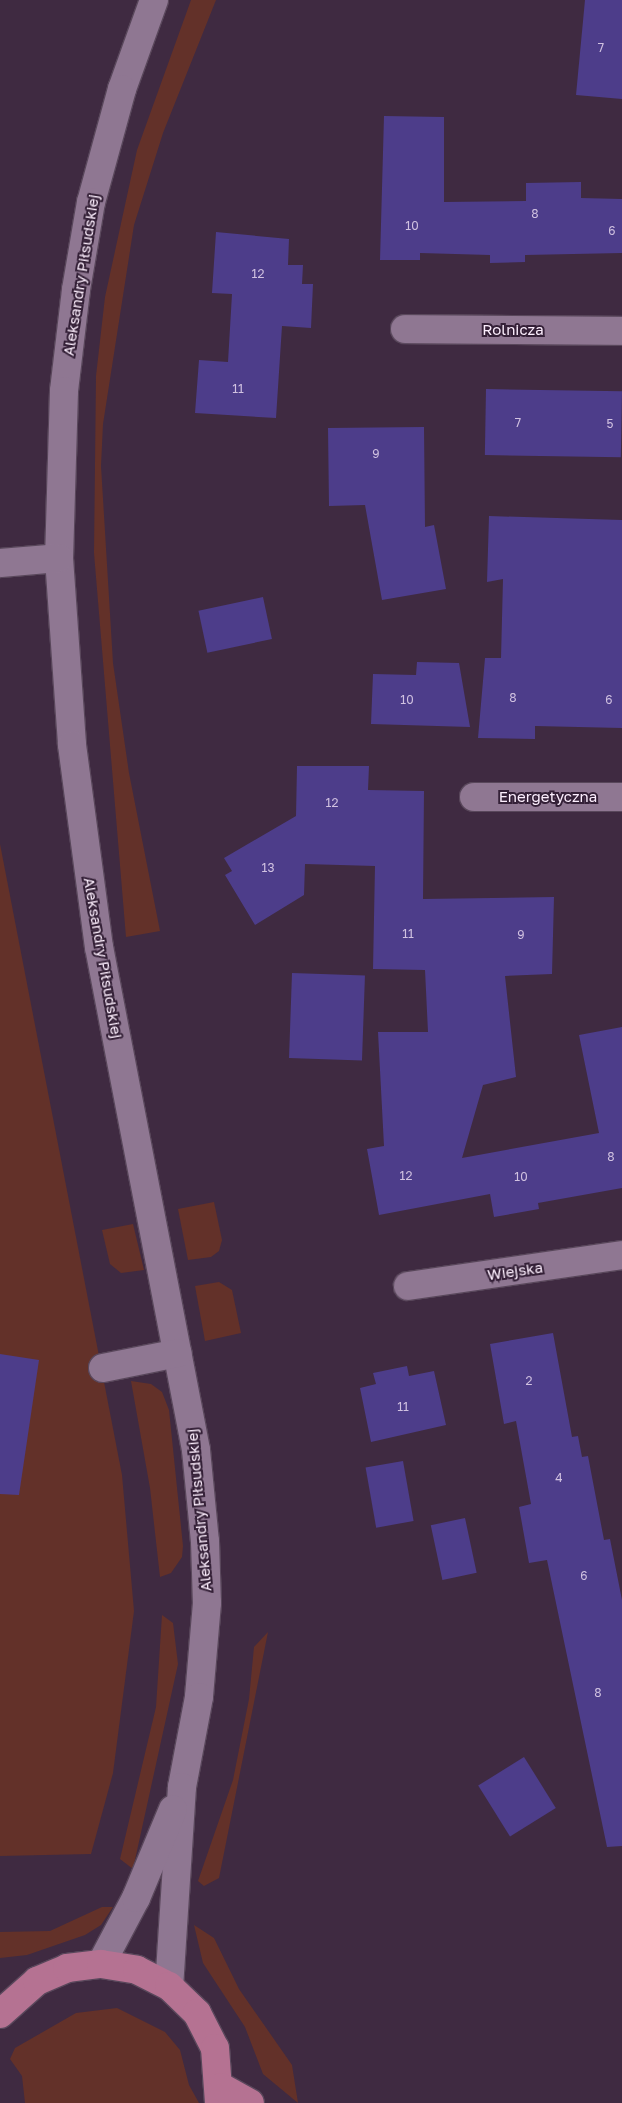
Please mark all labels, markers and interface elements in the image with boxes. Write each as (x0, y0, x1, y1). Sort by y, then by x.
house number: 7 (598, 41, 604, 55)
street label: Aleksandry Piłsudskiej (59, 193, 103, 357)
house number: 8 (531, 207, 539, 221)
house number: 10 (405, 219, 419, 233)
house number: 6 (608, 224, 616, 238)
house number: 12 (252, 267, 264, 281)
street label: Rolnicza (482, 321, 544, 339)
house number: 11 (232, 382, 244, 396)
house number: 7 (515, 416, 521, 430)
house number: 5 (607, 417, 613, 431)
house number: 9 (372, 447, 380, 461)
house number: 8 (509, 691, 517, 705)
house number: 10 (400, 693, 414, 707)
house number: 6 (605, 693, 613, 707)
street label: Energetyczna (499, 788, 597, 806)
house number: 12 (326, 796, 338, 810)
house number: 13 (262, 861, 274, 875)
street label: Aleksandry Piłsudskiej (80, 876, 126, 1040)
house number: 11 (402, 927, 414, 941)
house number: 9 (517, 928, 525, 942)
house number: 8 (607, 1150, 615, 1164)
house number: 12 (400, 1169, 412, 1183)
house number: 10 (514, 1170, 528, 1184)
street label: Wiejska (486, 1258, 544, 1284)
house number: 2 (526, 1374, 532, 1388)
house number: 11 (397, 1400, 409, 1414)
street label: Aleksandry Piłsudskiej (183, 1428, 215, 1592)
house number: 4 (555, 1471, 563, 1485)
house number: 6 (580, 1569, 588, 1583)
house number: 8 (594, 1686, 602, 1700)

